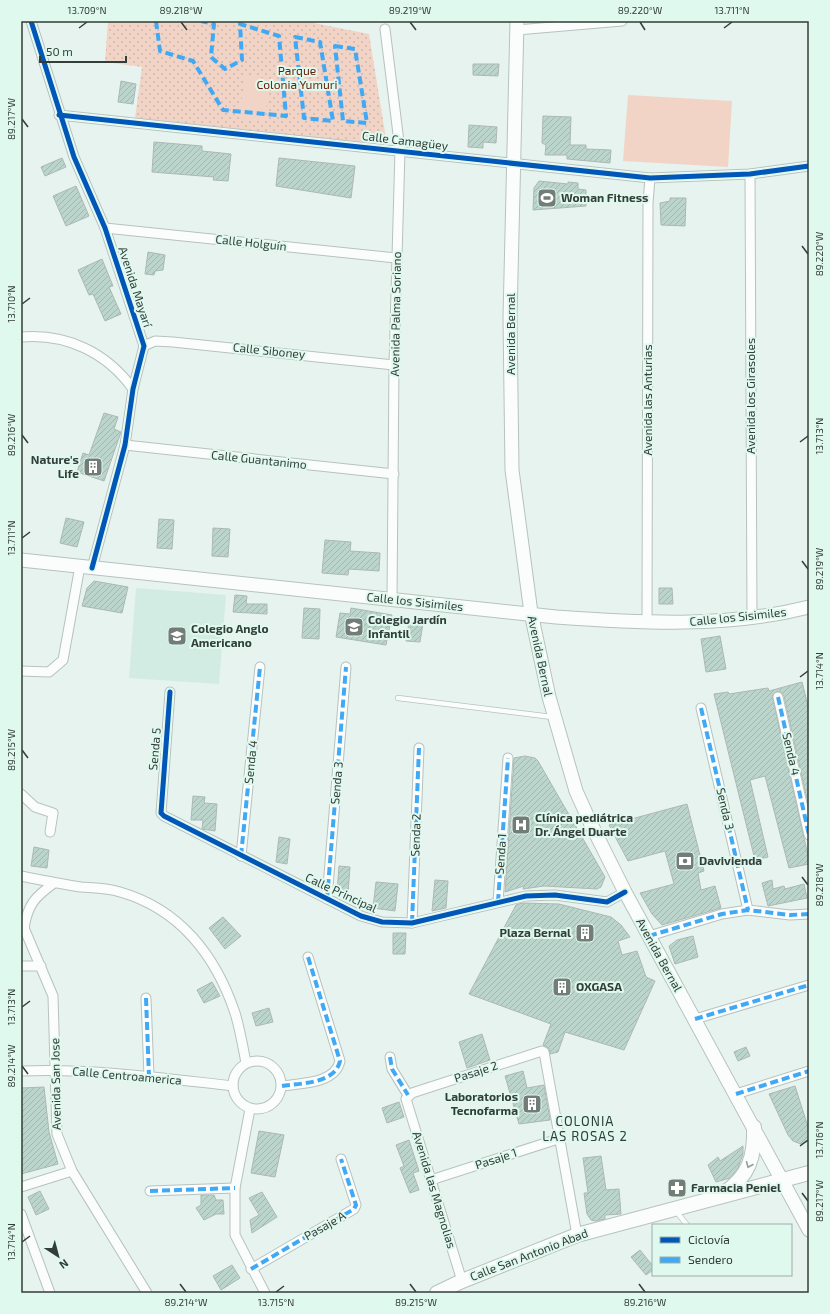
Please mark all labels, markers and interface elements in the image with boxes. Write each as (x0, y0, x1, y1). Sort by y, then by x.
text: 13.709°N (67, 4, 107, 16)
text: 89.218°W (160, 4, 203, 16)
text: 89.219°W (389, 4, 432, 16)
text: 89.220°W (618, 4, 663, 16)
text: 13.711°N (714, 4, 750, 16)
scale bar (40, 38, 126, 64)
text: 50 m (46, 44, 73, 58)
park label: Parque Colonia Yumuri (256, 63, 338, 91)
text: 89.217°W (5, 98, 17, 140)
street label: Calle Camagüey (361, 128, 450, 152)
sports icon: Woman Fitness (536, 187, 558, 209)
place label: Woman Fitness (561, 190, 648, 204)
street label: Calle Holguín (215, 231, 287, 253)
text: 89.220°W (813, 231, 825, 276)
street label: Avenida Mayarí (116, 245, 156, 330)
street label: Avenida Palma Soriano (387, 251, 403, 376)
text: 13.710°N (5, 285, 17, 323)
street label: Avenida Bernal (503, 293, 517, 375)
street label: Avenida los Girasoles (743, 338, 757, 454)
street label: Calle Siboney (232, 339, 307, 361)
street label: Avenida las Anturias (640, 344, 654, 456)
text: 89.216°W (5, 413, 17, 456)
text: 13.713°N (813, 418, 825, 454)
street label: Calle Guantanimo (211, 447, 308, 471)
place label: Nature's Life (31, 452, 79, 480)
building icon: Nature's Life (82, 456, 104, 478)
text: 13.711°N (5, 520, 17, 556)
text: 89.219°W (813, 547, 825, 590)
street label: Calle los Sisimiles (366, 589, 464, 613)
street label: Calle los Sisimiles (689, 604, 787, 628)
place label: Colegio Jardín Infantil (368, 612, 447, 640)
street label: Avenida Bernal (526, 614, 556, 698)
school or university icon: Colegio Jardín Infantil (343, 616, 365, 638)
place label: Colegio Anglo Americano (191, 621, 269, 649)
school or university icon: Colegio Anglo Americano (166, 625, 188, 647)
text: 13.714°N (813, 652, 825, 690)
street label: Senda 5 (145, 727, 163, 771)
text: 89.215°W (5, 728, 17, 771)
street label: Senda 4 (780, 731, 804, 777)
street label: Senda 4 (241, 739, 259, 784)
street label: Senda 3 (327, 761, 345, 805)
street label: Senda 3 (714, 786, 738, 831)
place label: Clínica pediátrica Dr. Ángel Duarte (535, 810, 633, 838)
street label: Senda 2 (407, 813, 423, 857)
hospital icon: Clínica pediátrica Dr. Ángel Duarte (510, 814, 532, 836)
street label: Senda 1 (492, 833, 508, 875)
bank icon: Davivienda (674, 850, 696, 872)
place label: Davivienda (699, 853, 762, 867)
text: 89.218°W (813, 863, 825, 906)
street label: Calle Principal (303, 869, 380, 915)
street label: Avenida Bernal (634, 915, 686, 994)
building icon: Plaza Bernal (574, 922, 596, 944)
place label: Plaza Bernal (500, 925, 571, 939)
building icon: OXGASA (551, 976, 573, 998)
place label: OXGASA (576, 979, 622, 993)
text: 13.713°N (5, 989, 17, 1025)
street label: Avenida San Jose (47, 1038, 63, 1130)
text: 89.214°W (5, 1044, 17, 1087)
street label: Pasaje 2 (452, 1057, 500, 1086)
street label: Calle Centroamerica (72, 1063, 182, 1087)
place label: Laboratorios Tecnofarma (445, 1089, 518, 1117)
building icon: Laboratorios Tecnofarma (521, 1093, 543, 1115)
district label: COLONIA LAS ROSAS 2 (542, 1113, 628, 1144)
text: 13.716°N (813, 1122, 825, 1158)
street label: Avenida las Magnolias (410, 1129, 459, 1250)
street label: Pasaje 1 (473, 1145, 519, 1172)
one-way arrow (745, 1161, 753, 1168)
pharmacy icon: Farmacia Peniel (666, 1177, 688, 1199)
place label: Farmacia Peniel (691, 1180, 781, 1194)
text: 89.217°W (813, 1180, 825, 1222)
street label: Pasaje A (301, 1207, 349, 1243)
text: 13.714°N (5, 1223, 17, 1261)
legend (652, 1224, 792, 1276)
street label: Calle San Antonio Abad (468, 1225, 590, 1283)
text: Ciclovía (688, 1232, 730, 1246)
north arrow (38, 1236, 78, 1276)
text: Sendero (688, 1252, 733, 1266)
text: N (57, 1257, 71, 1272)
text: 89.214°W (165, 1296, 208, 1308)
text: 13.715°N (258, 1296, 294, 1308)
text: 89.215°W (395, 1296, 438, 1308)
text: 89.216°W (624, 1296, 667, 1308)

